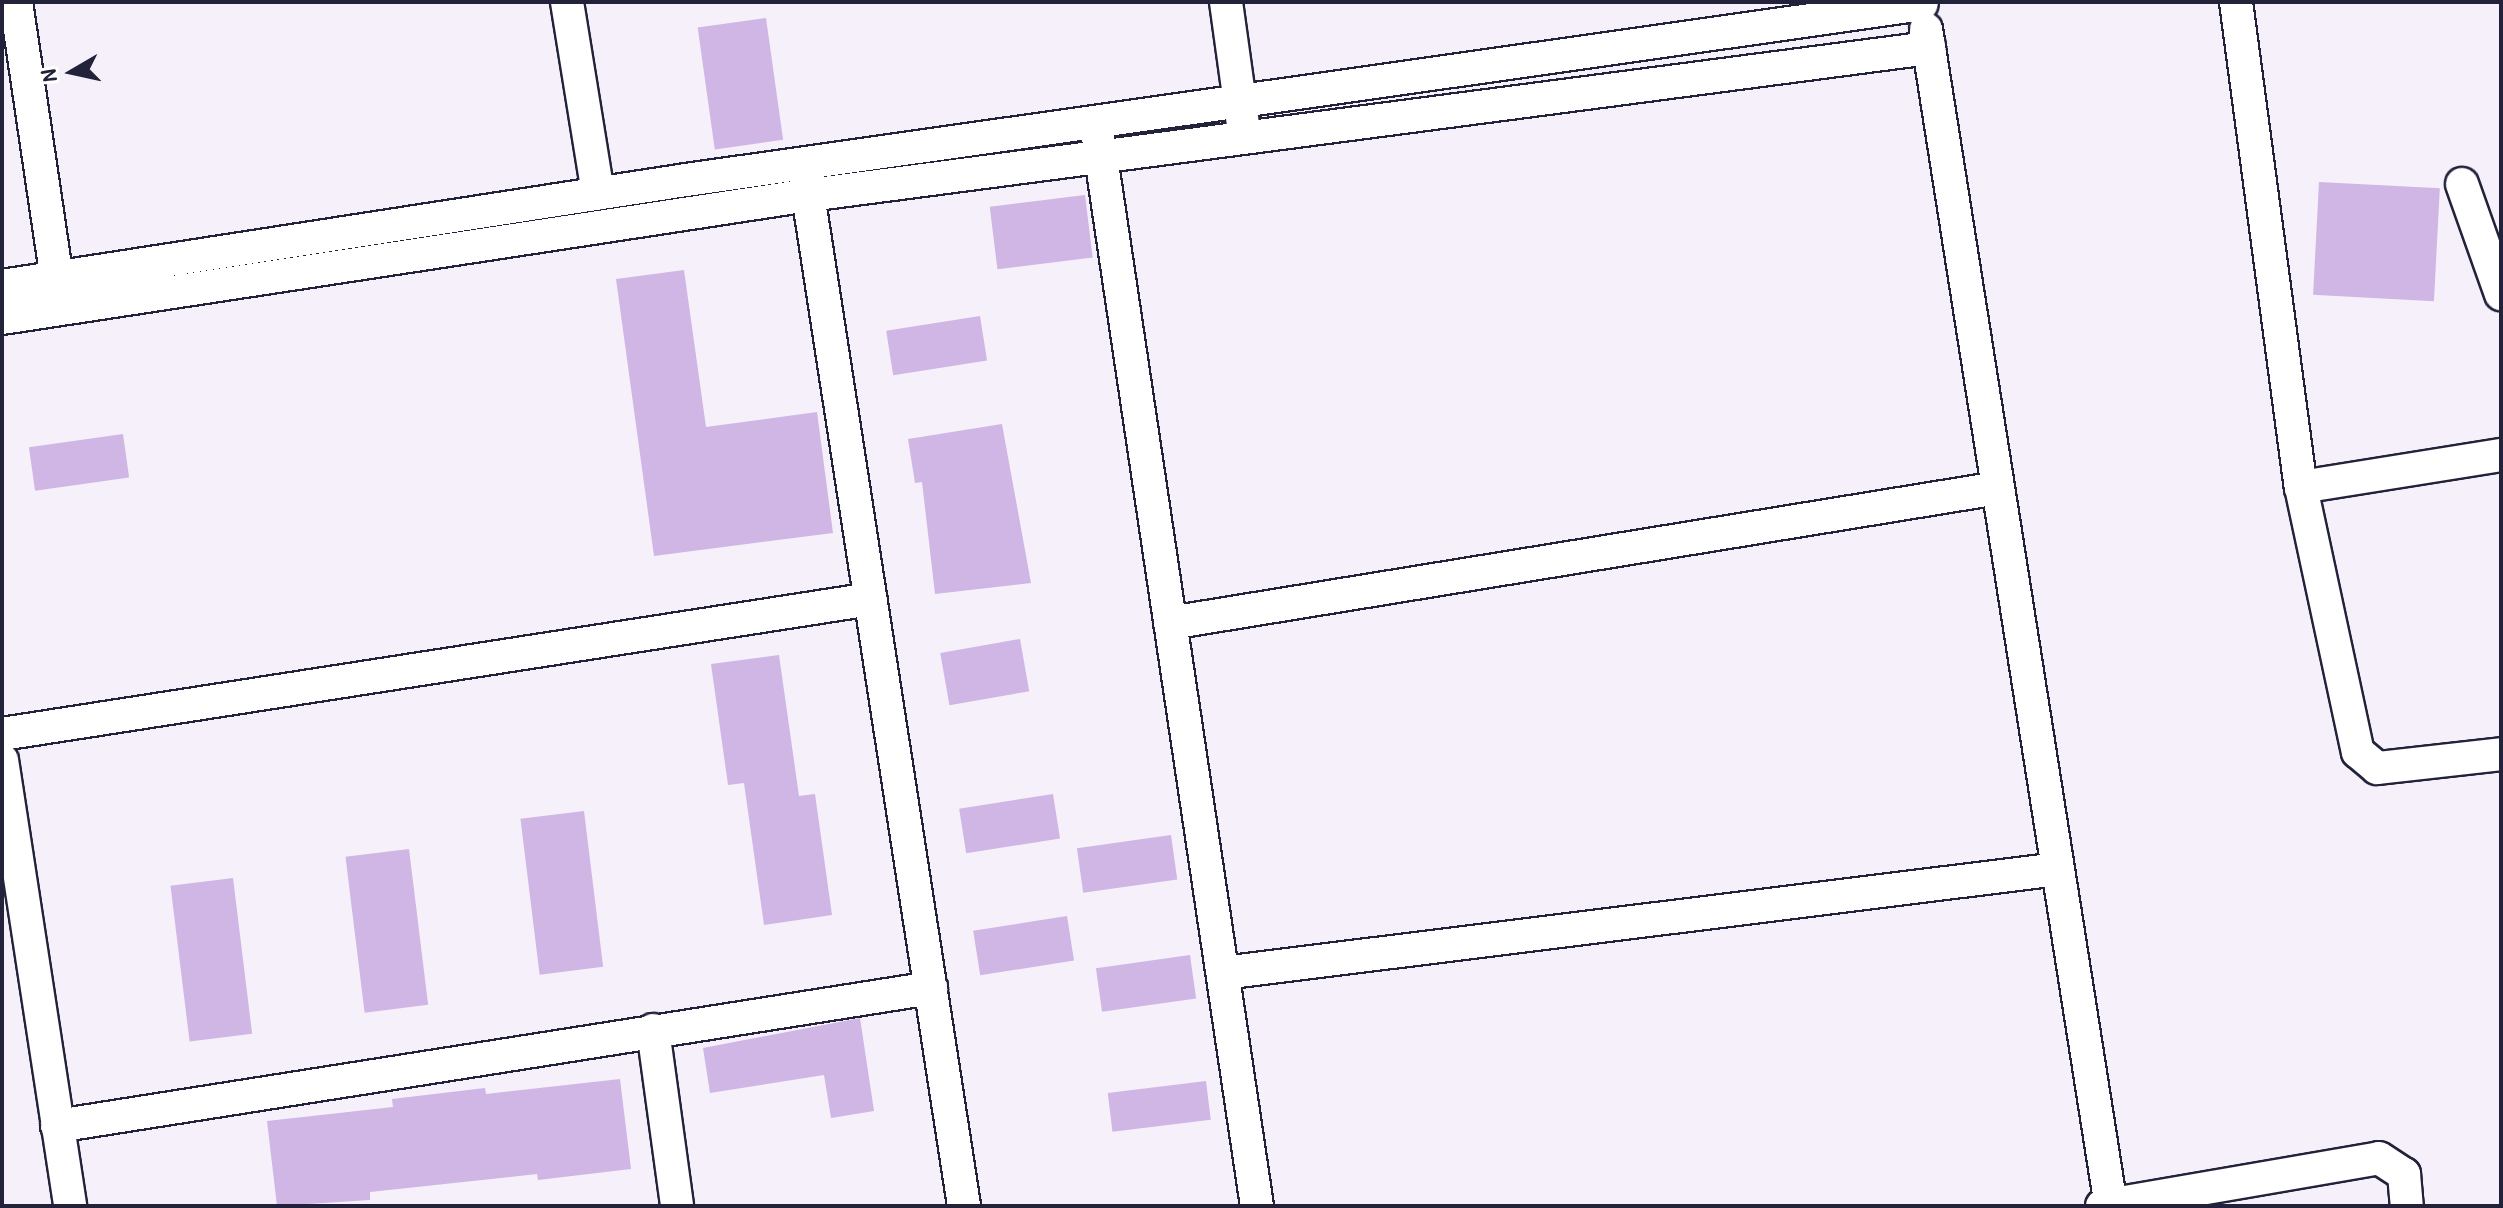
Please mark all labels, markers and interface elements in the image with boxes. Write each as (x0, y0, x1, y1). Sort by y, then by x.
north arrow (32, 32, 112, 112)
text: N (33, 68, 64, 84)

